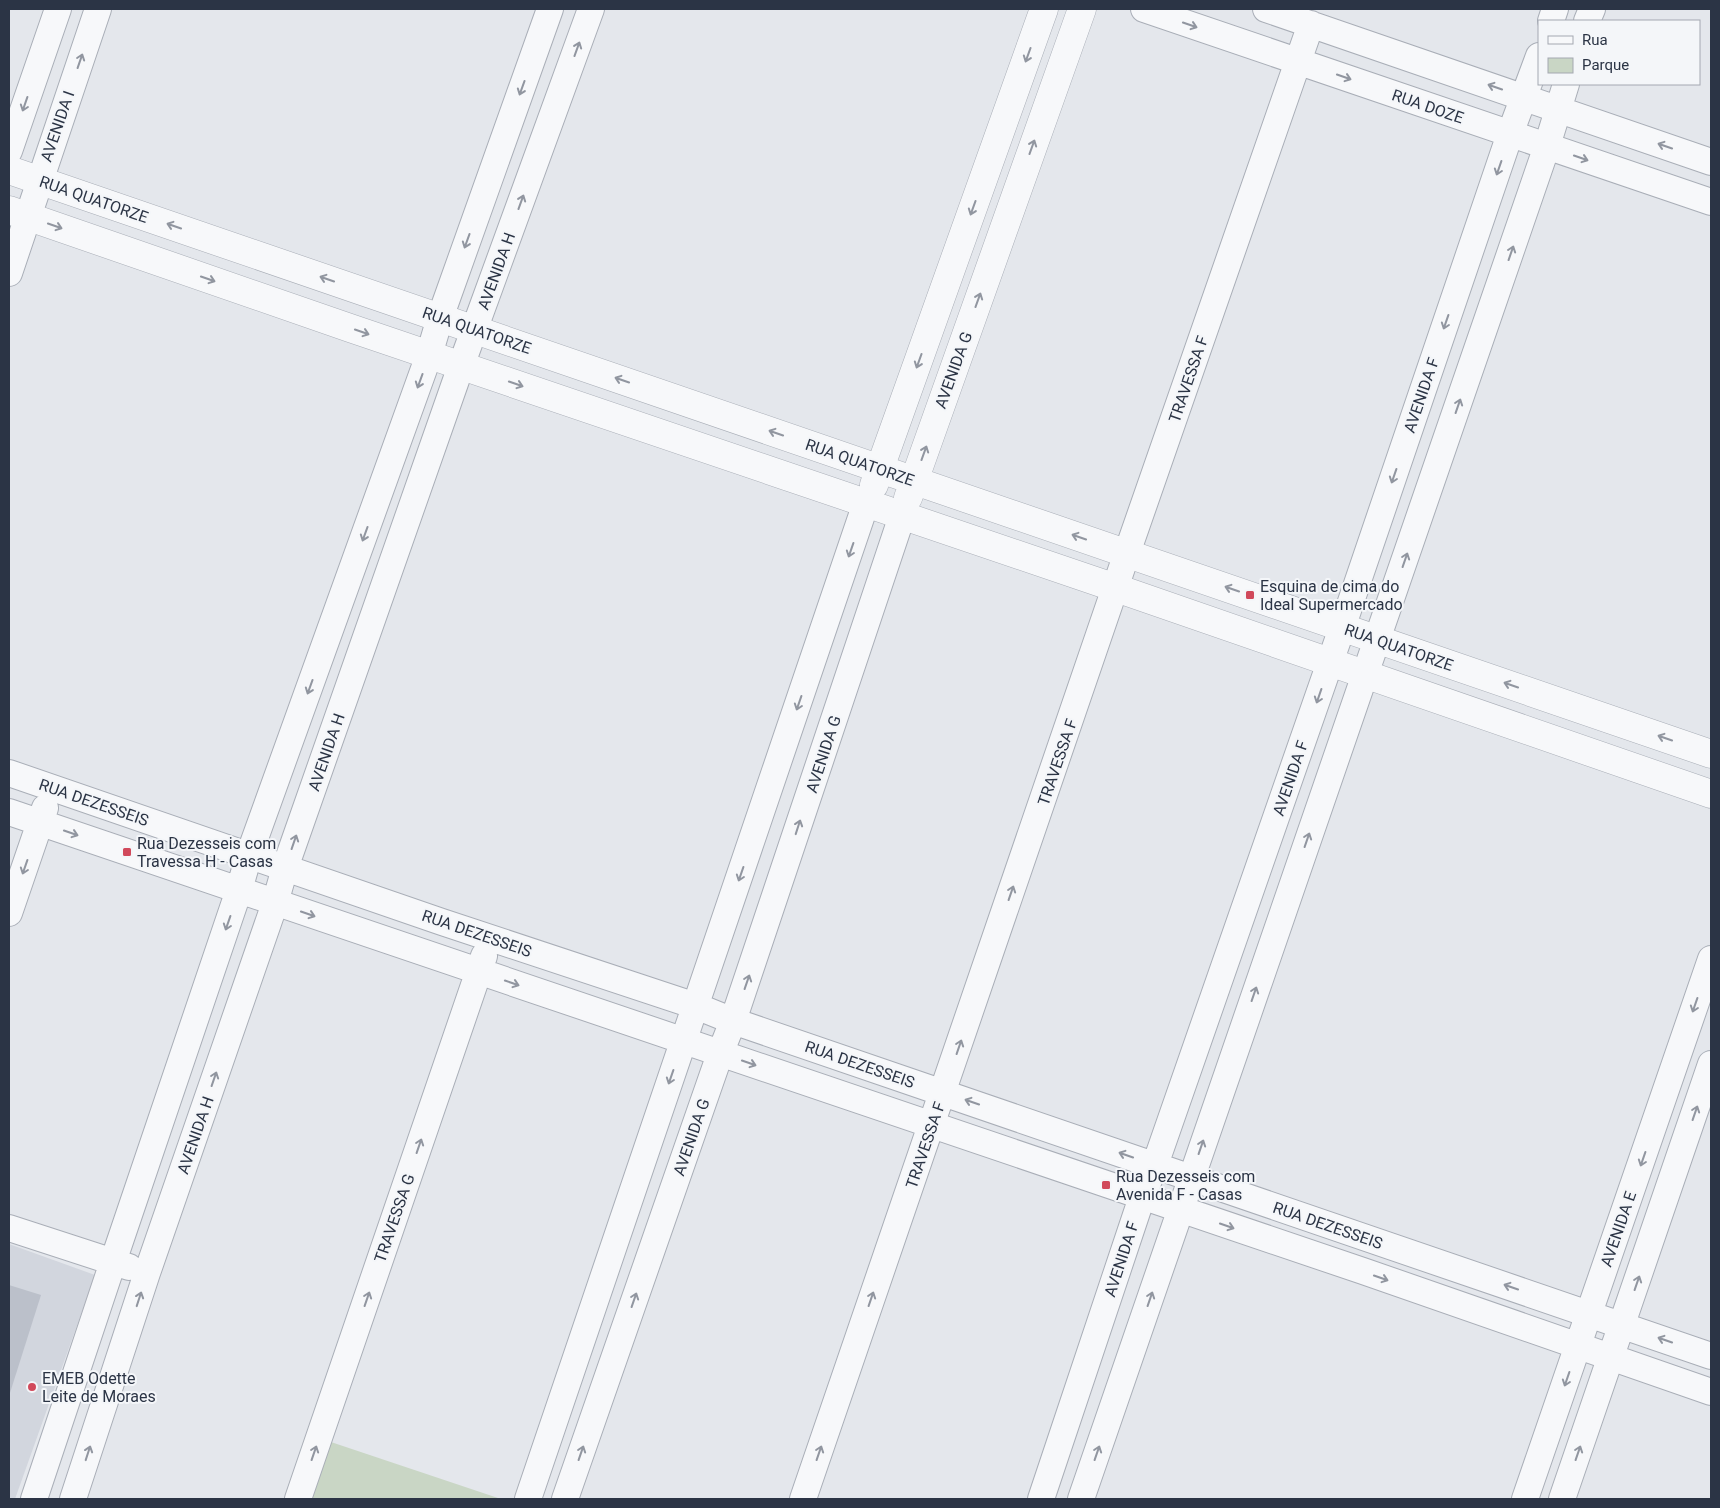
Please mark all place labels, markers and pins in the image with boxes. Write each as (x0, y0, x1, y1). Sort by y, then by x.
place label: Esquina de cima do Ideal Supermercado (1260, 577, 1403, 614)
marker: Esquina de cima do Ideal Supermercado (1244, 589, 1256, 601)
place label: Rua Dezesseis com Travessa H - Casas (137, 834, 276, 871)
marker: Rua Dezesseis com Travessa H - Casas (121, 846, 133, 858)
place label: Rua Dezesseis com Avenida F - Casas (1116, 1167, 1255, 1204)
marker: Rua Dezesseis com Avenida F - Casas (1100, 1179, 1112, 1191)
place label: EMEB Odette Leite de Moraes (42, 1369, 156, 1406)
marker: EMEB Odette Leite de Moraes (26, 1381, 38, 1393)

